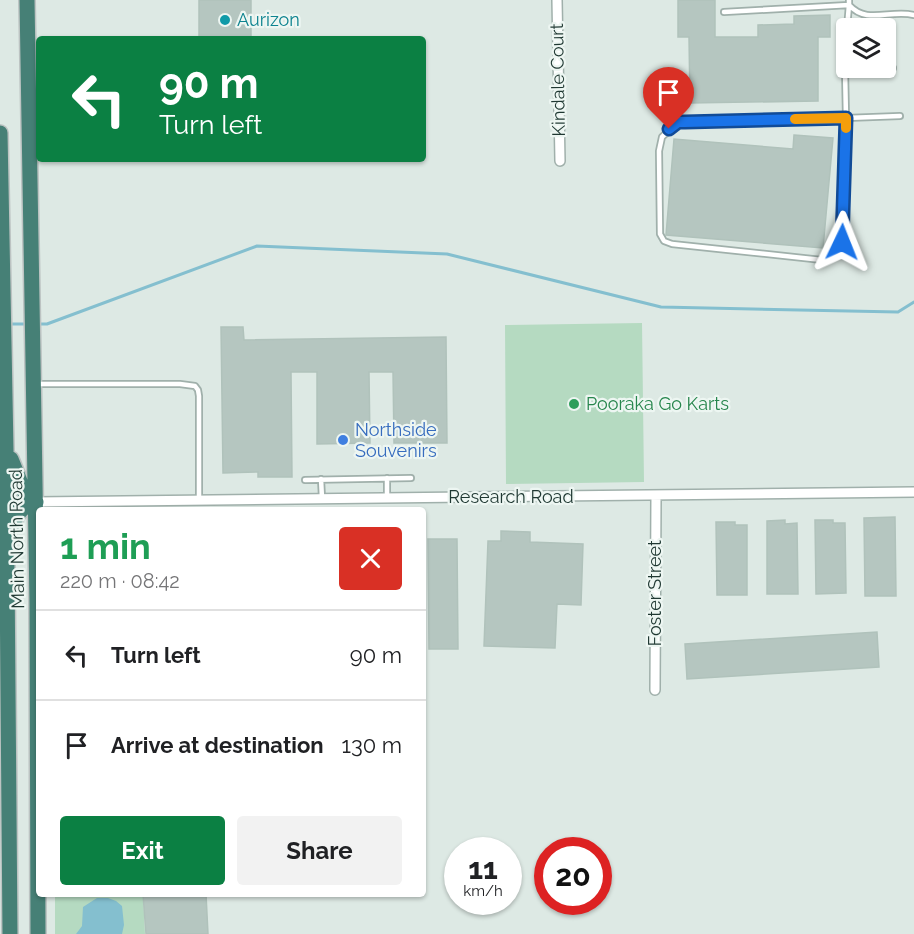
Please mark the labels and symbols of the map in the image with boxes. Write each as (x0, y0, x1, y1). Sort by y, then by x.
place label: Aurizon (237, 9, 300, 30)
marker: Aurizon (218, 13, 232, 27)
street label: Kindale Court (546, 23, 569, 137)
pin (643, 67, 694, 129)
position arrow (810, 210, 874, 274)
place label: Pooraka Go Karts (586, 393, 729, 414)
marker: Pooraka Go Karts (567, 397, 581, 411)
place label: Northside Souvenirs (355, 419, 437, 461)
marker: Northside Souvenirs (336, 433, 350, 447)
street label: Main North Road (5, 469, 28, 609)
street label: Research Road (448, 486, 574, 507)
street label: Foster Street (644, 540, 665, 646)
speed limit sign: 20 (534, 837, 612, 915)

